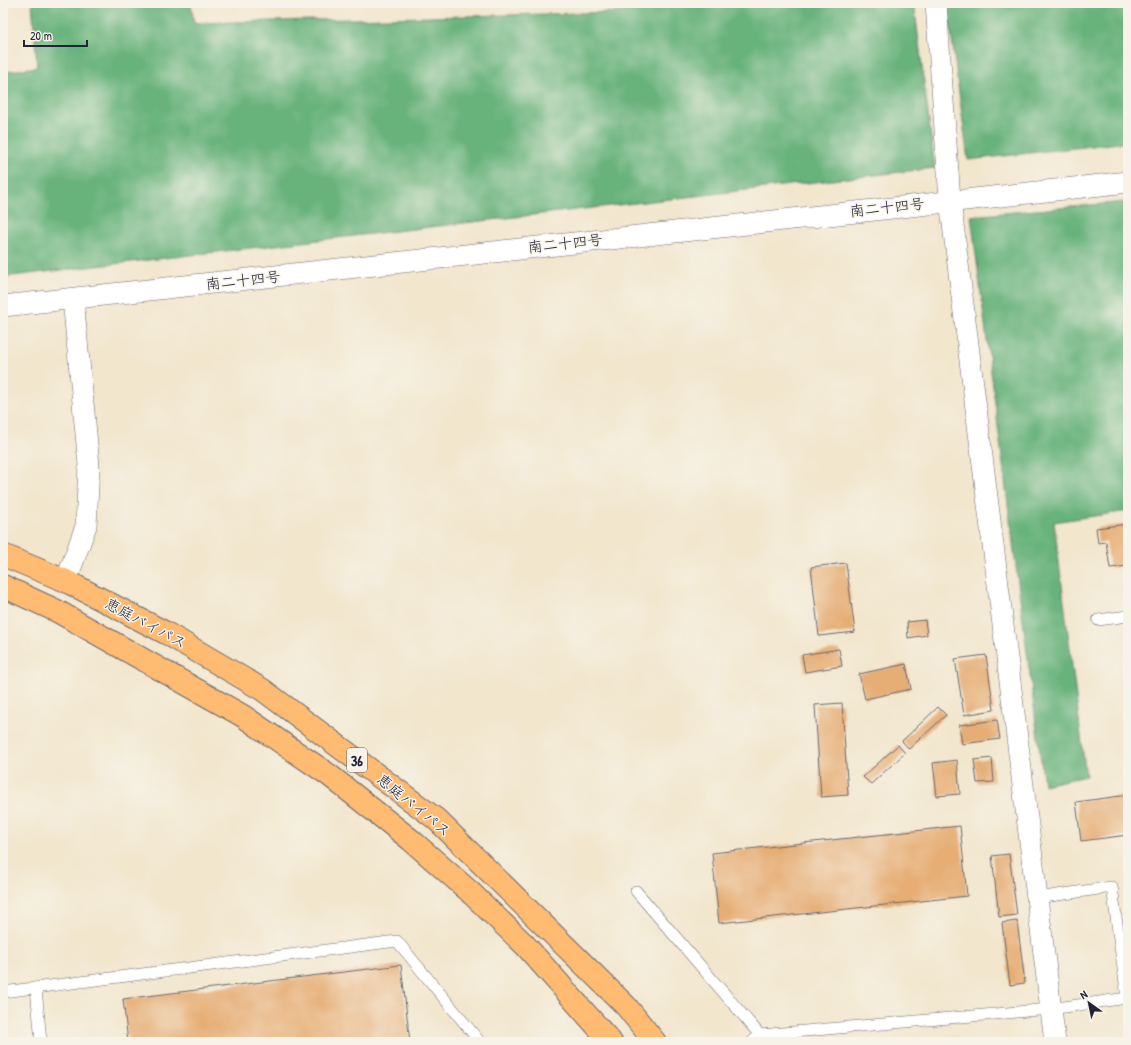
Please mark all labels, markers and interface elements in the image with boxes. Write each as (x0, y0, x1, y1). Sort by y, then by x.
scale bar (24, 22, 87, 48)
text: 20 m (30, 27, 52, 44)
street label: 南二十四号 (849, 193, 925, 221)
street label: 南二十四号 (527, 229, 603, 257)
street label: 南二十四号 (205, 266, 281, 294)
street label: 恵庭バイパス (101, 593, 191, 653)
road number: 36 (347, 748, 367, 772)
street label: 恵庭バイパス (373, 769, 455, 841)
north arrow (1069, 983, 1109, 1023)
text: N (1077, 987, 1090, 1002)

